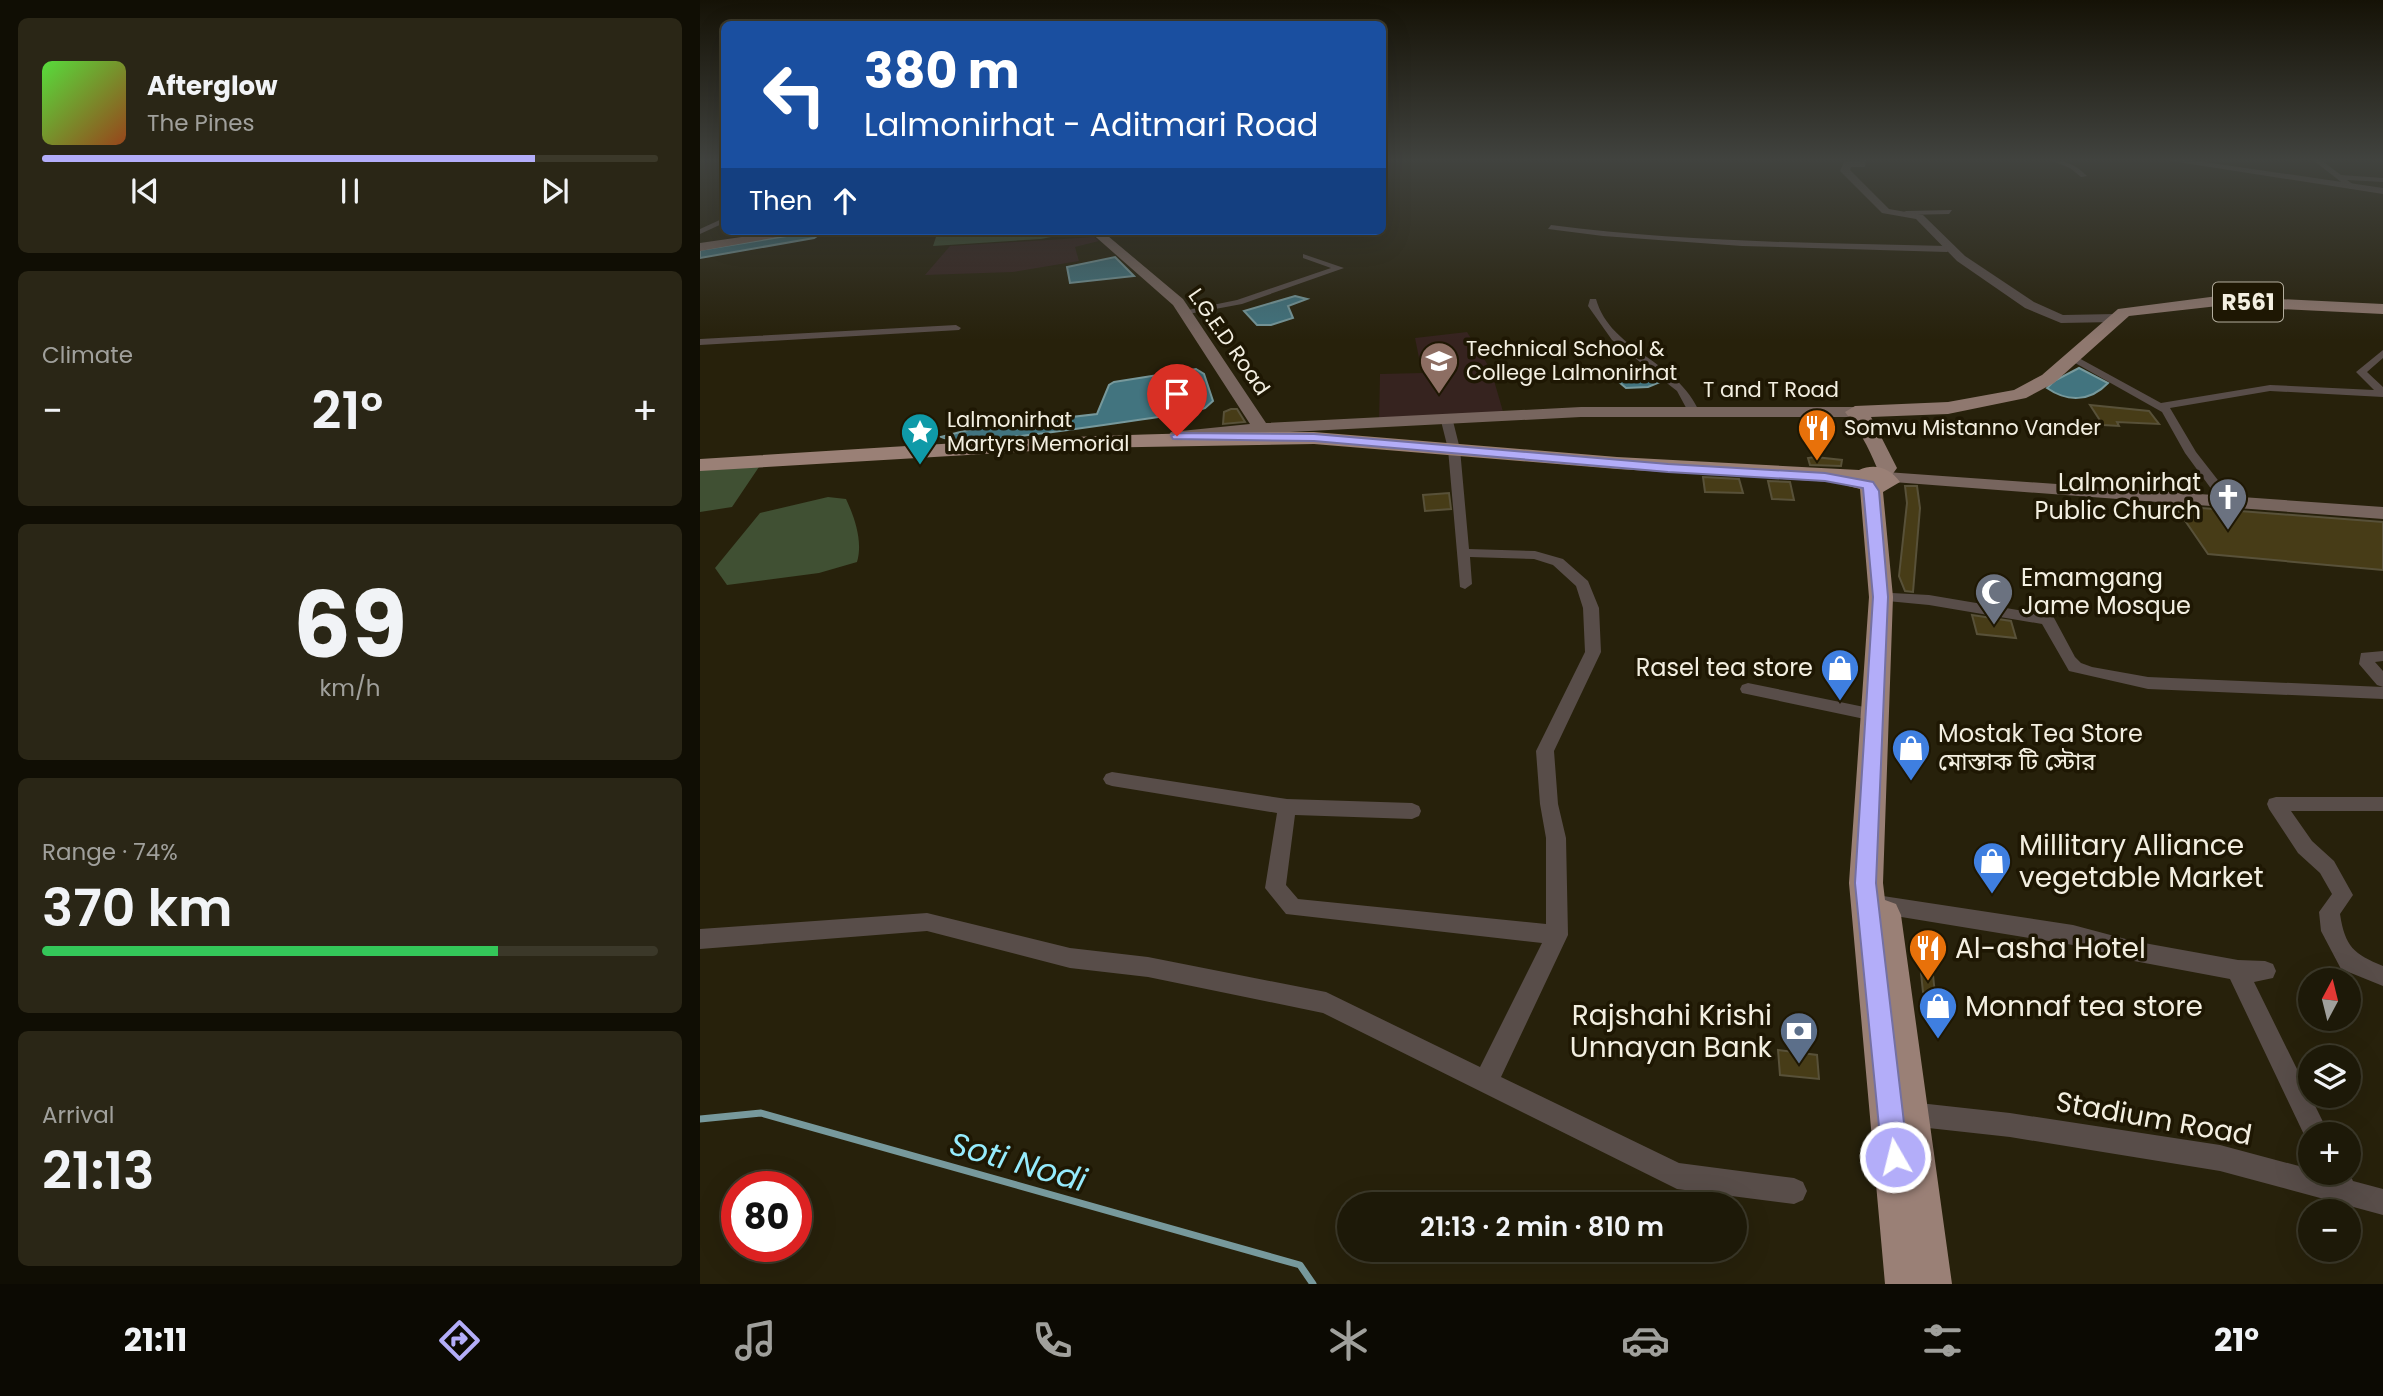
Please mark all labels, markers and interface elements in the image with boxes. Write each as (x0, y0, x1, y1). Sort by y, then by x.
text: 380 m (864, 37, 1020, 105)
icon: left (749, 49, 840, 140)
text: Afterglow (147, 68, 278, 104)
text: Lalmonirhat - Aditmari Road (864, 102, 1318, 147)
text: The Pines (147, 107, 255, 139)
icon: previous (126, 172, 164, 210)
icon: pause (331, 172, 369, 210)
icon: next (536, 172, 574, 210)
icon: ahead (826, 182, 864, 220)
text: Then (749, 183, 812, 219)
street label: L.G.E.D Road (1182, 282, 1277, 401)
road number: R561 (2213, 282, 2283, 322)
place label: Technical School & College Lalmonirhat (1466, 334, 1677, 387)
text: Climate (42, 339, 133, 371)
school or university icon: Technical School & College Lalmonirhat (1418, 340, 1460, 395)
pin (1147, 364, 1207, 436)
text: 21° (312, 374, 383, 447)
icon: arrive (1158, 375, 1196, 413)
street label: T and T Road (1703, 375, 1839, 404)
text: − (42, 384, 63, 437)
text: + (632, 384, 658, 437)
place label: Lalmonirhat Martyrs Memorial (947, 405, 1130, 458)
restaurant icon: Somvu Mistanno Vander (1796, 407, 1838, 462)
place icon: Lalmonirhat Martyrs Memorial (899, 411, 941, 466)
place label: Somvu Mistanno Vander (1844, 413, 2101, 442)
place label: Lalmonirhat Public Church (2035, 466, 2201, 527)
church icon: Lalmonirhat Public Church (2207, 476, 2249, 531)
text: 69 (293, 561, 407, 689)
place label: Emamgang Jame Mosque (2021, 561, 2191, 622)
mosque icon: Emamgang Jame Mosque (1973, 571, 2015, 626)
shop icon: Rasel tea store (1819, 647, 1861, 702)
place label: Rasel tea store (1636, 651, 1813, 684)
text: km/h (319, 672, 381, 704)
place label: Mostak Tea Store মোস্তাক টি স্টোর (1938, 717, 2143, 778)
shop icon: Mostak Tea Store মোস্তাক টি স্টোর (1890, 727, 1932, 782)
place label: Millitary Alliance vegetable Market (2019, 826, 2264, 897)
text: Range · 74% (42, 836, 178, 868)
shop icon: Millitary Alliance vegetable Market (1971, 840, 2013, 895)
text: 370 km (42, 871, 232, 944)
restaurant icon: Al-asha Hotel (1907, 927, 1949, 982)
place label: Al-asha Hotel (1955, 929, 2146, 968)
north arrow (2298, 968, 2361, 1031)
map controls (2298, 968, 2361, 1262)
shop icon: Monnaf tea store (1917, 985, 1959, 1040)
place label: Monnaf tea store (1965, 987, 2203, 1026)
place label: Rajshahi Krishi Unnayan Bank (1570, 996, 1773, 1067)
bank icon: Rajshahi Krishi Unnayan Bank (1778, 1010, 1820, 1065)
button: layers (2298, 1045, 2361, 1108)
street label: Stadium Road (2053, 1082, 2255, 1155)
text: Arrival (42, 1099, 114, 1131)
position arrow (1858, 1120, 1932, 1194)
water label: Soti Nodi (944, 1121, 1093, 1203)
button: + (2298, 1122, 2361, 1185)
text: 21:13 (42, 1134, 154, 1207)
speed limit sign: 80 (721, 1171, 812, 1262)
button: − (2298, 1199, 2361, 1262)
text: 21:13 · 2 min · 810 m (1420, 1209, 1664, 1245)
icon: directions (435, 1316, 484, 1365)
icon: music (731, 1316, 780, 1365)
icon: phone (1028, 1316, 1077, 1365)
icon: climate (1324, 1316, 1373, 1365)
icon: car (1621, 1316, 1670, 1365)
icon: filters (1918, 1316, 1967, 1365)
text: 21:11 (124, 1317, 187, 1362)
text: 21° (2214, 1317, 2259, 1362)

